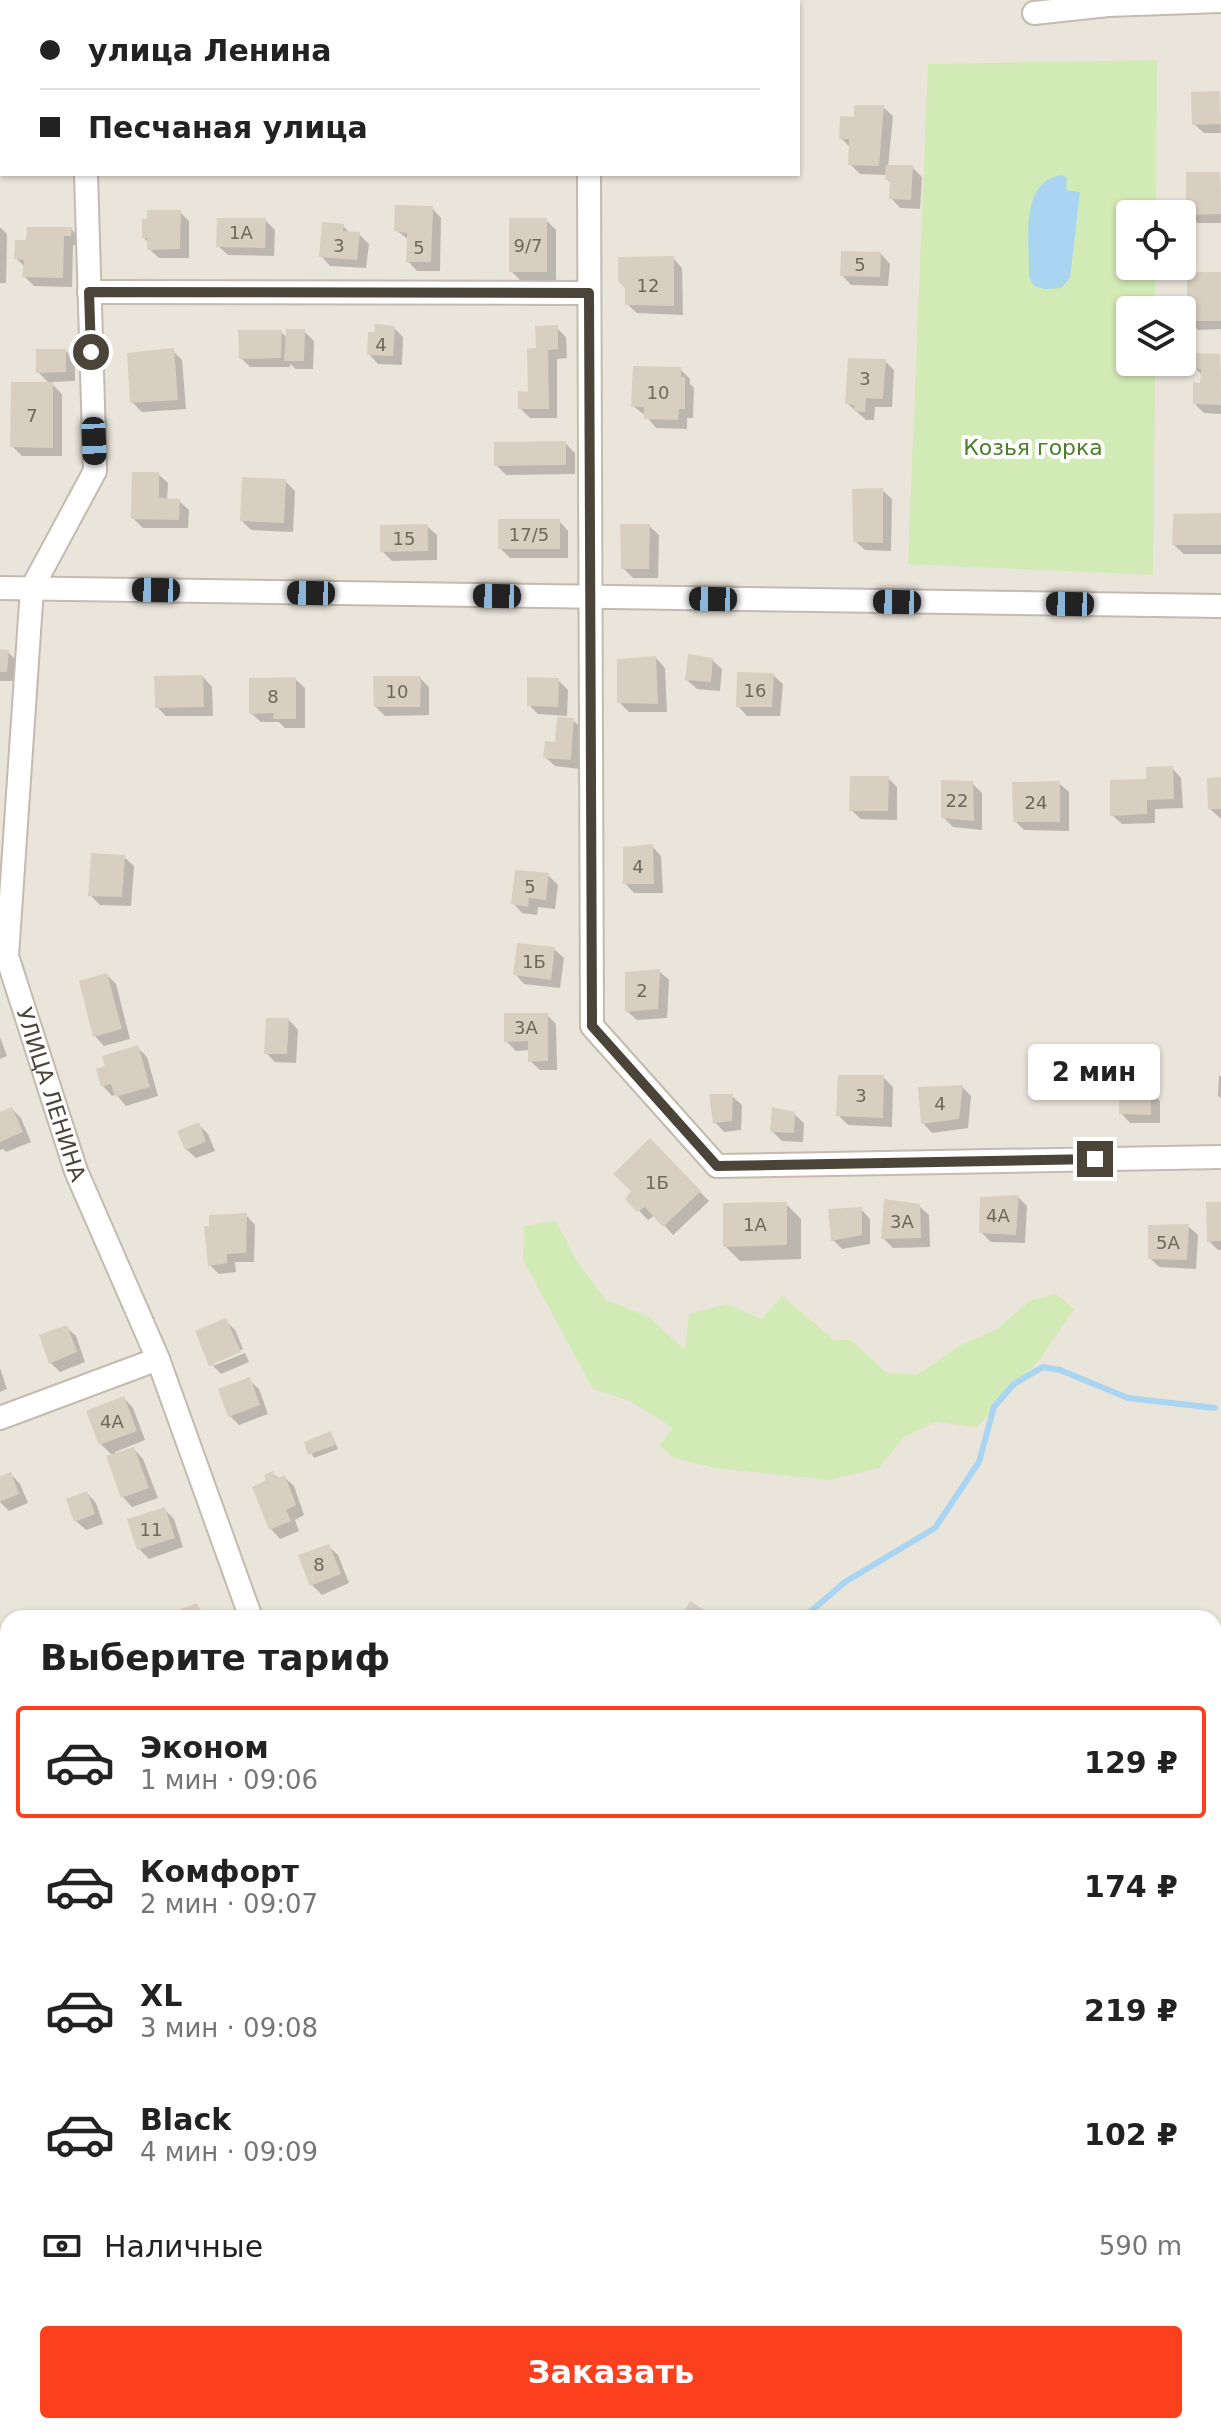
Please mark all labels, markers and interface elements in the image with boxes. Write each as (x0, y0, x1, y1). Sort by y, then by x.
text: улица Ленина (88, 33, 331, 68)
text: Песчаная улица (88, 110, 368, 145)
map controls (1116, 200, 1196, 376)
button: locate (1116, 200, 1196, 280)
house number: 1А (229, 222, 254, 243)
house number: 3 (333, 235, 345, 256)
house number: 9/7 (514, 235, 542, 256)
house number: 5 (413, 237, 425, 258)
house number: 5 (854, 254, 866, 275)
house number: 12 (637, 275, 659, 296)
button: layers (1116, 296, 1196, 376)
route start (73, 334, 109, 370)
house number: 4 (375, 334, 387, 355)
house number: 3 (859, 368, 871, 389)
house number: 10 (647, 382, 669, 403)
house number: 7 (26, 405, 38, 426)
car (81, 417, 107, 465)
park label: Козья горка (963, 435, 1103, 460)
house number: 17/5 (509, 524, 549, 545)
house number: 15 (393, 528, 415, 549)
car (132, 578, 180, 602)
car (287, 581, 335, 605)
car (473, 584, 521, 608)
car (689, 587, 737, 611)
car (873, 590, 921, 614)
car (1046, 592, 1094, 616)
house number: 16 (744, 680, 766, 701)
house number: 10 (386, 681, 408, 702)
house number: 8 (267, 686, 279, 707)
house number: 22 (946, 790, 968, 811)
house number: 24 (1025, 792, 1047, 813)
house number: 4 (632, 856, 644, 877)
house number: 5 (524, 876, 536, 897)
house number: 1Б (522, 951, 546, 972)
house number: 2 (636, 980, 648, 1001)
street label: УЛИЦА ЛЕНИНА (12, 1004, 91, 1185)
house number: 3А (514, 1017, 539, 1038)
callout: 2 мин (1029, 1043, 1161, 1099)
text: 2 мин (1052, 1057, 1136, 1087)
house number: 3 (855, 1085, 867, 1106)
house number: 4 (934, 1093, 946, 1114)
route end (1077, 1141, 1113, 1177)
house number: 1Б (645, 1172, 669, 1193)
house number: 4А (986, 1205, 1011, 1226)
house number: 3А (890, 1211, 915, 1232)
house number: 1А (743, 1214, 768, 1235)
house number: 5А (1156, 1232, 1181, 1253)
house number: 4А (100, 1411, 125, 1432)
house number: 11 (140, 1519, 162, 1540)
house number: 8 (313, 1554, 325, 1575)
text: Выберите тариф (40, 1637, 390, 1678)
icon: car (44, 1726, 116, 1798)
text: Эконом (140, 1730, 269, 1765)
text: 129 ₽ (1084, 1745, 1178, 1780)
text: 1 мин · 09:06 (140, 1765, 318, 1795)
icon: car (44, 1850, 116, 1922)
text: Комфорт (140, 1854, 299, 1889)
text: 174 ₽ (1084, 1869, 1178, 1904)
text: 2 мин · 09:07 (140, 1889, 318, 1919)
icon: car (44, 1974, 116, 2046)
text: XL (140, 1978, 182, 2013)
text: 219 ₽ (1084, 1993, 1178, 2028)
text: 3 мин · 09:08 (140, 2013, 318, 2043)
icon: car (44, 2098, 116, 2170)
text: Black (140, 2102, 231, 2137)
text: 102 ₽ (1084, 2117, 1178, 2152)
text: 4 мин · 09:09 (140, 2137, 318, 2167)
icon: cash (40, 2224, 84, 2268)
text: Наличные (104, 2229, 263, 2264)
text: 590 m (1099, 2231, 1182, 2261)
button: Заказать (40, 2326, 1182, 2418)

